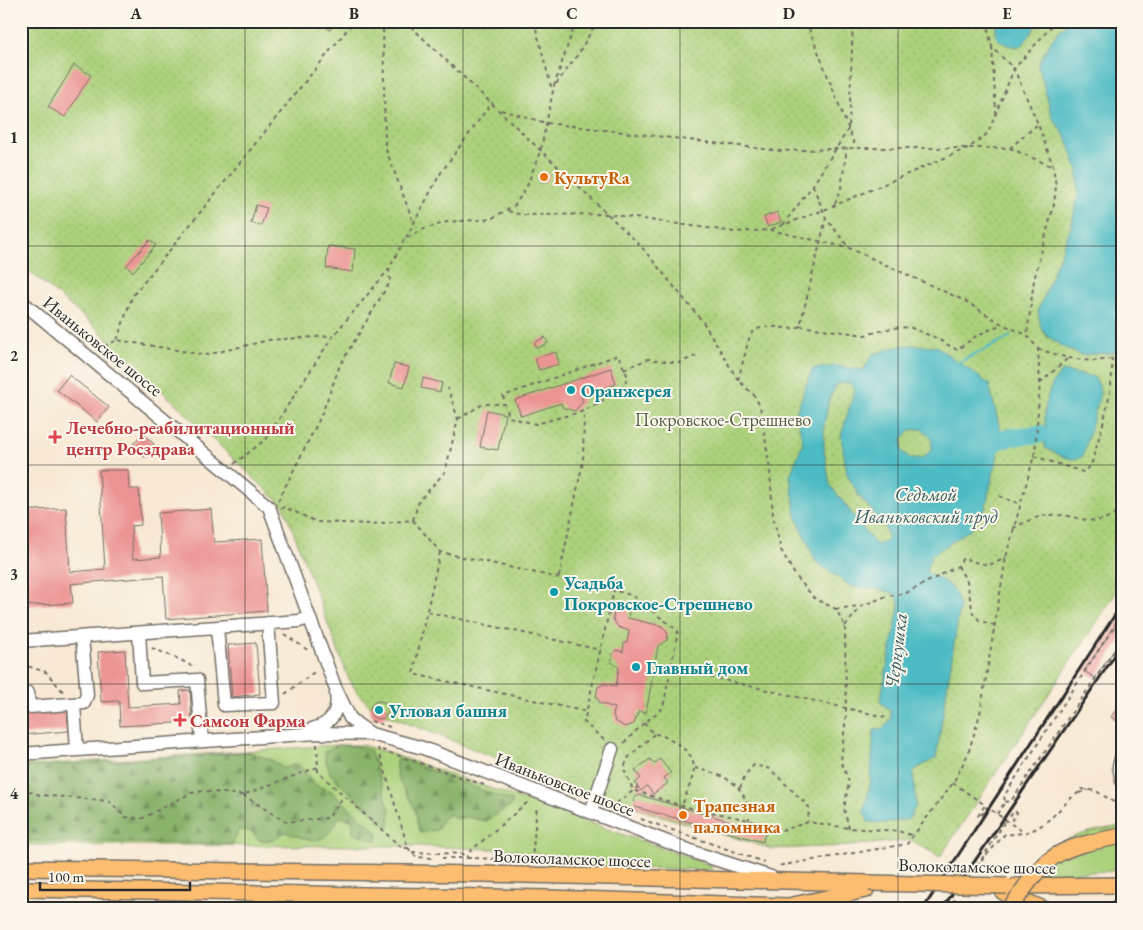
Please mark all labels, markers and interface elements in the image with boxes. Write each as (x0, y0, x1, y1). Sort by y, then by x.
text: A (129, 3, 142, 24)
text: B (349, 3, 359, 24)
text: C (566, 3, 578, 24)
text: D (783, 3, 795, 24)
text: E (1002, 3, 1012, 24)
text: 1 (10, 127, 18, 148)
place label: КультуRа (554, 166, 630, 189)
marker: КультуRа (538, 171, 550, 183)
street label: Иваньковское шоссе (38, 291, 168, 401)
text: 2 (10, 345, 19, 366)
place label: Оранжерея (581, 379, 672, 402)
marker: Оранжерея (565, 384, 577, 396)
park label: Покровское-Стрешнево (635, 408, 811, 431)
place label: Лечебно-реабилитационный центр Росздрава (66, 416, 295, 460)
marker: Лечебно-реабилитационный центр Росздрава (48, 430, 62, 444)
water label: Седьмой Иваньковский пруд (853, 482, 998, 529)
text: 3 (10, 564, 18, 585)
place label: Усадьба Покровское-Стрешнево (563, 571, 753, 615)
marker: Усадьба Покровское-Стрешнево (548, 586, 560, 598)
water label: Чернушка (879, 612, 913, 690)
place label: Главный дом (646, 656, 748, 679)
marker: Главный дом (630, 661, 642, 673)
place label: Угловая башня (388, 699, 507, 722)
marker: Угловая башня (373, 704, 385, 716)
place label: Самсон Фарма (190, 709, 306, 732)
marker: Самсон Фарма (174, 714, 186, 726)
street label: Иваньковское шоссе (492, 747, 638, 821)
text: 4 (10, 783, 19, 804)
place label: Трапезная паломника (693, 794, 781, 838)
marker: Трапезная паломника (677, 809, 689, 821)
street label: Волоколамское шоссе (493, 844, 651, 872)
street label: Волоколамское шоссе (898, 853, 1056, 879)
scale bar (40, 860, 190, 892)
text: 100 m (48, 867, 85, 886)

